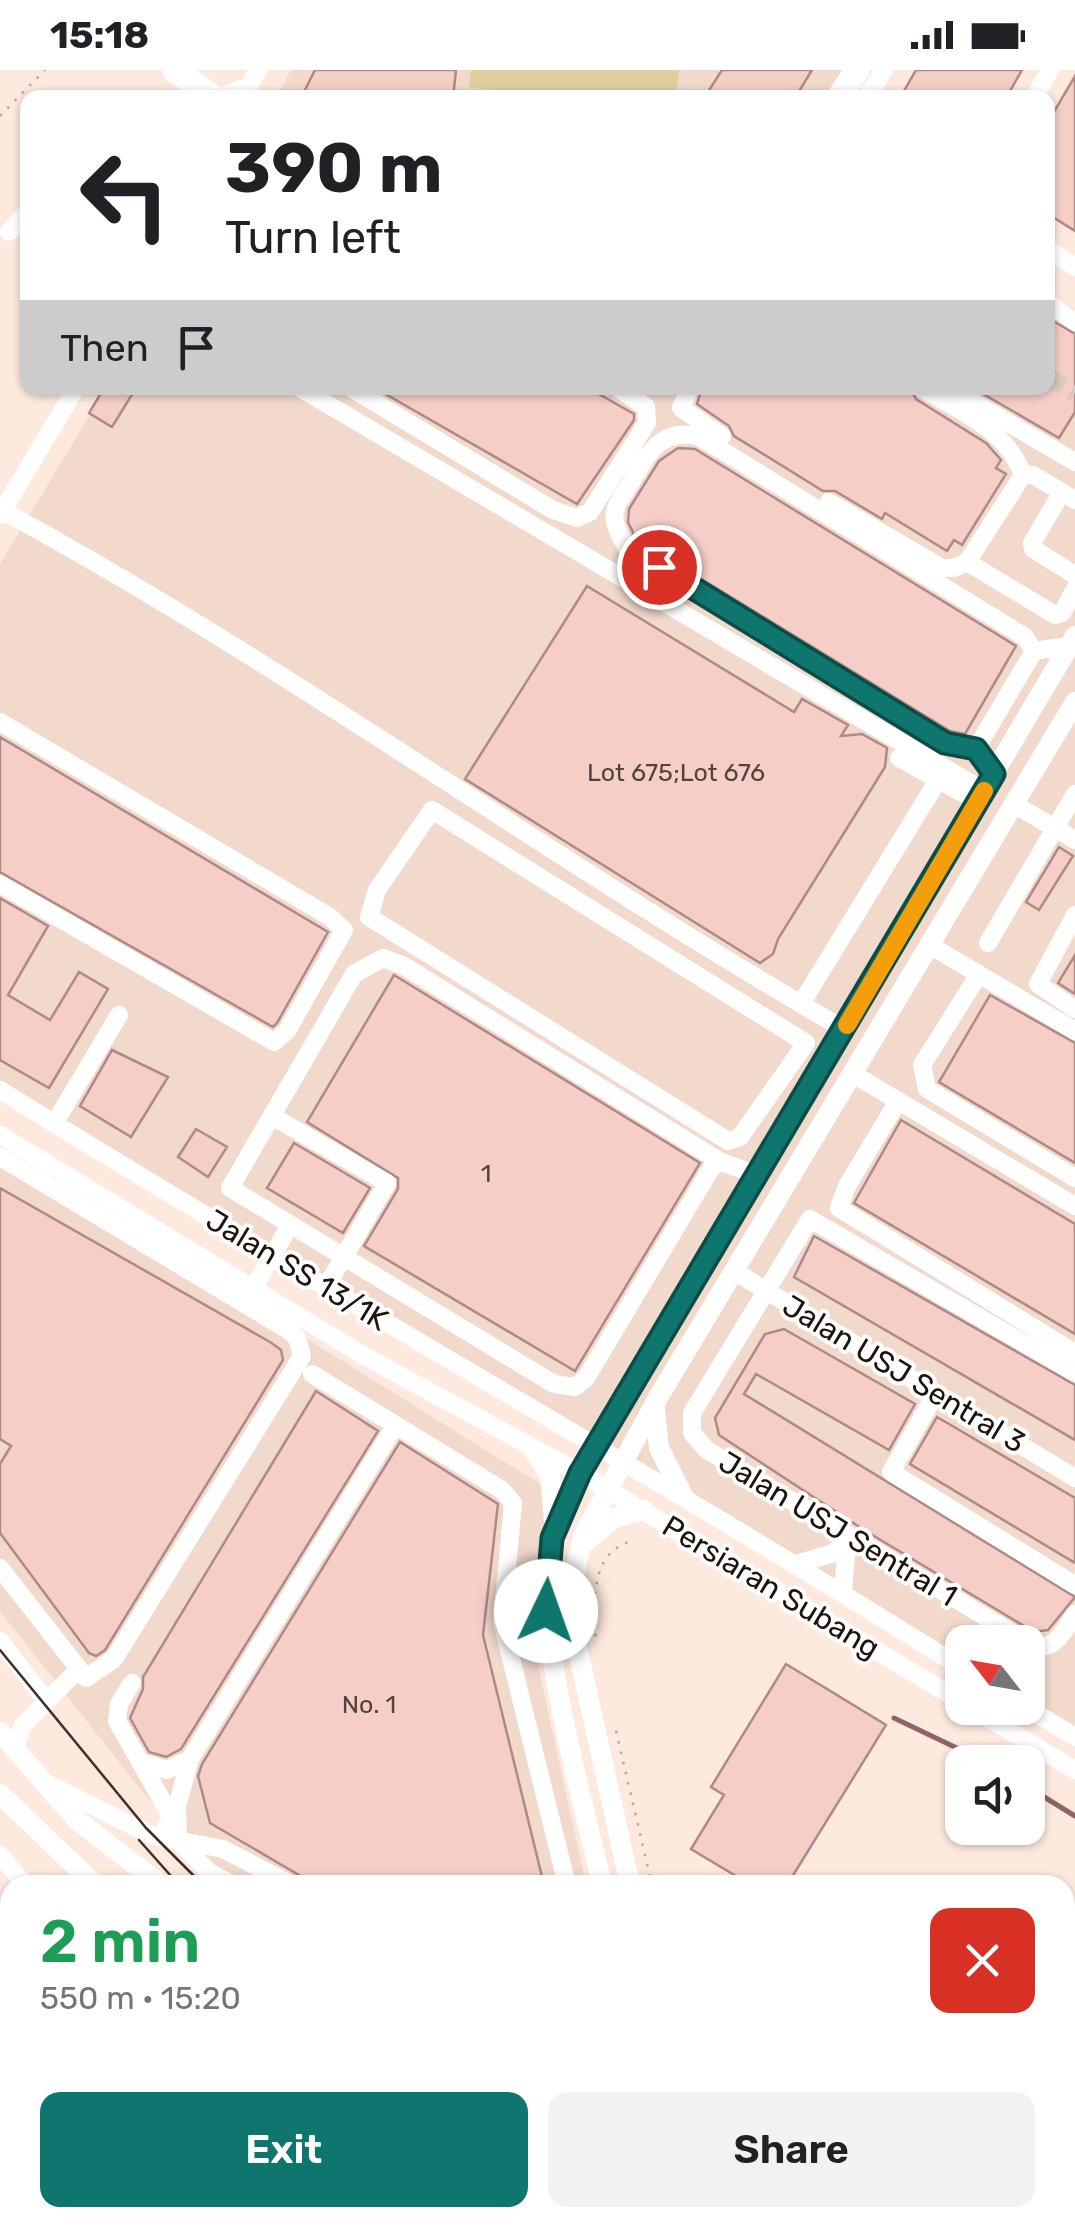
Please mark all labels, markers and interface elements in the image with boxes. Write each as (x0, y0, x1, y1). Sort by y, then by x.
text: 15:18 (50, 12, 149, 58)
text: 390 m (225, 127, 443, 210)
icon: left (60, 130, 190, 260)
text: Turn left (225, 211, 401, 264)
icon: arrive (169, 320, 224, 375)
text: Then (60, 325, 149, 371)
pin (617, 525, 702, 610)
icon: arrive (632, 540, 687, 595)
house number: Lot 675;Lot 676 (587, 758, 765, 787)
house number: 1 (481, 1159, 491, 1188)
street label: Jalan SS 13/1K (200, 1202, 394, 1338)
street label: Jalan USJ Sentral 3 (776, 1287, 1032, 1461)
street label: Jalan USJ Sentral 1 (712, 1444, 964, 1614)
street label: Persiaran Subang (656, 1508, 886, 1666)
position arrow (494, 1559, 598, 1663)
north arrow (945, 1625, 1045, 1725)
map controls (945, 1625, 1045, 1845)
house number: No. 1 (342, 1690, 396, 1719)
button: sound (945, 1745, 1045, 1845)
text: 2 min (40, 1906, 200, 1977)
button: close (930, 1908, 1035, 2013)
text: 550 m · 15:20 (40, 1979, 241, 2017)
button: Exit (40, 2092, 528, 2207)
button: Share (548, 2092, 1035, 2207)

